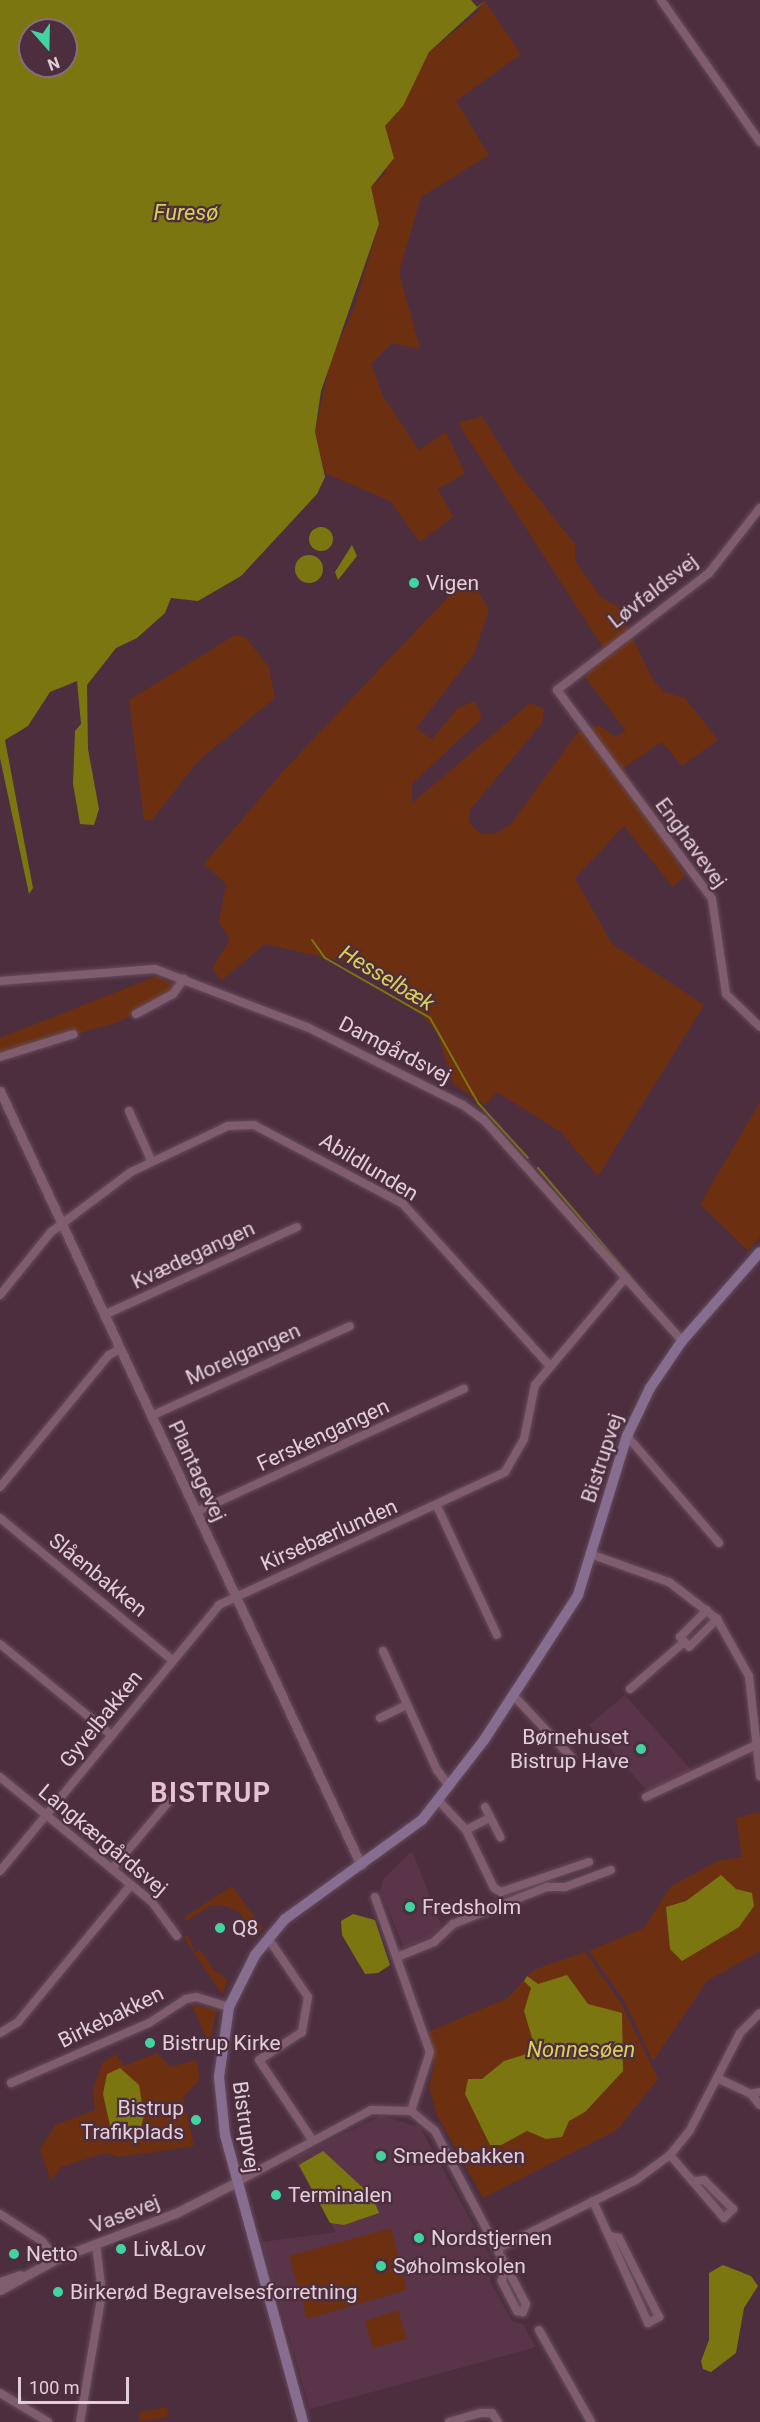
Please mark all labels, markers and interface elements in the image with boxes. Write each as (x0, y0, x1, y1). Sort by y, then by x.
north arrow (18, 18, 78, 78)
text: N (45, 53, 62, 74)
water label: Furesø (154, 200, 218, 226)
street label: Løvfaldsvej (603, 548, 703, 634)
place label: Vigen (426, 570, 479, 596)
marker: Vigen (407, 576, 421, 590)
street label: Enghavevej (650, 793, 732, 893)
water label: Hesselbæk (335, 939, 439, 1017)
street label: Damgårdsvej (335, 1011, 455, 1089)
street label: Abildlunden (315, 1128, 423, 1206)
street label: Kvædegangen (127, 1215, 259, 1295)
street label: Morelgangen (182, 1318, 304, 1390)
street label: Ferskengangen (253, 1393, 393, 1477)
street label: Bistrupvej (576, 1410, 628, 1506)
street label: Plantagevej (163, 1416, 231, 1526)
street label: Kirsebærlunden (257, 1494, 401, 1576)
street label: Slåenbakken (44, 1528, 152, 1622)
street label: Gyvelbakken (54, 1665, 148, 1773)
place label: Børnehuset Bistrup Have (510, 1724, 629, 1774)
marker: Børnehuset Bistrup Have (634, 1742, 648, 1756)
district label: BISTRUP (150, 1778, 272, 1810)
street label: Langkærgårdsvej (33, 1779, 173, 1901)
place label: Fredsholm (422, 1894, 521, 1920)
marker: Fredsholm (403, 1900, 417, 1914)
place label: Q8 (232, 1915, 258, 1941)
marker: Q8 (213, 1921, 227, 1935)
street label: Birkebakken (54, 1981, 168, 2053)
place label: Bistrup Kirke (162, 2030, 281, 2056)
marker: Bistrup Kirke (143, 2036, 157, 2050)
water label: Nonnesøen (527, 2037, 635, 2063)
street label: Bistrupvej (227, 2079, 265, 2175)
place label: Bistrup Trafikplads (81, 2095, 184, 2145)
marker: Bistrup Trafikplads (189, 2113, 203, 2127)
place label: Smedebakken (393, 2143, 525, 2169)
marker: Smedebakken (374, 2149, 388, 2163)
place label: Terminalen (288, 2182, 392, 2208)
marker: Terminalen (269, 2188, 283, 2202)
street label: Vasevej (87, 2189, 163, 2239)
place label: Nordstjernen (431, 2225, 552, 2251)
marker: Nordstjernen (412, 2231, 426, 2245)
place label: Liv&Lov (133, 2236, 206, 2262)
place label: Netto (26, 2241, 78, 2267)
marker: Liv&Lov (114, 2242, 128, 2256)
marker: Netto (7, 2247, 21, 2261)
place label: Søholmskolen (393, 2253, 526, 2279)
marker: Søholmskolen (374, 2259, 388, 2273)
place label: Birkerød Begravelsesforretning (70, 2279, 357, 2305)
marker: Birkerød Begravelsesforretning (51, 2285, 65, 2299)
scale bar (21, 2365, 132, 2403)
text: 100 m (29, 2377, 80, 2398)

